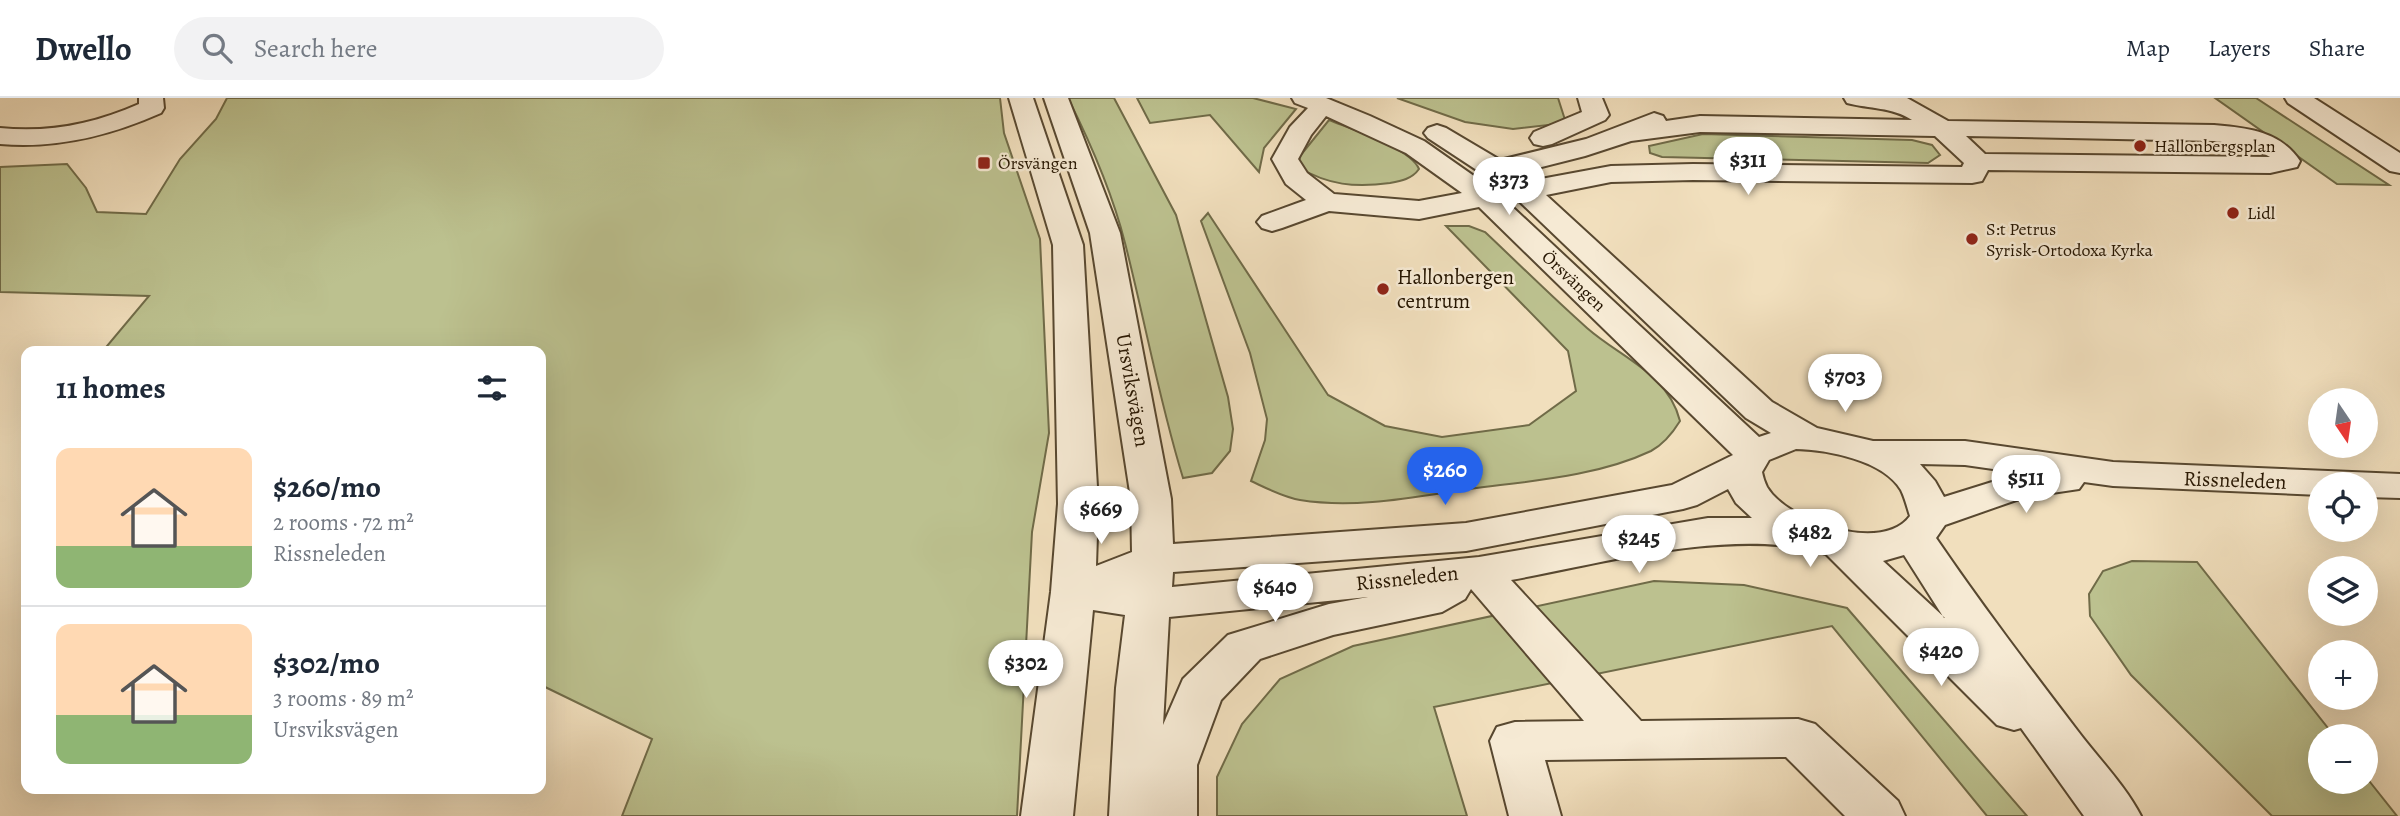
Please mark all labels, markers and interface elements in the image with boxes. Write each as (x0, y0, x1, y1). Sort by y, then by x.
search box (174, 17, 664, 80)
text: Dwello (35, 26, 132, 71)
icon: search (198, 29, 236, 67)
text: Search here (254, 31, 377, 66)
text: Map (2126, 32, 2170, 64)
text: Layers (2208, 32, 2271, 64)
text: Share (2309, 32, 2365, 64)
place label: Hallonbergsplan (2154, 134, 2276, 158)
pin: $311 (1707, 138, 1789, 197)
marker: Hallonbergsplan (2132, 138, 2148, 154)
text: $311 (1729, 144, 1767, 175)
place label: Örsvängen (998, 151, 1078, 175)
marker: Örsvängen (976, 155, 992, 171)
pin: $373 (1468, 158, 1550, 217)
text: $373 (1489, 164, 1529, 195)
place label: Lidl (2247, 201, 2276, 225)
marker: Lidl (2225, 205, 2241, 221)
place label: S:t Petrus Syrisk-Ortodoxa Kyrka (1986, 217, 2154, 262)
marker: S:t Petrus Syrisk-Ortodoxa Kyrka (1964, 231, 1980, 247)
street label: Örsvängen (1537, 245, 1611, 317)
place label: Hallonbergen centrum (1397, 263, 1514, 315)
marker: Hallonbergen centrum (1375, 281, 1391, 297)
street label: Ursviksvägen (1109, 331, 1157, 449)
pin: $703 (1804, 354, 1886, 414)
text: $703 (1824, 361, 1866, 392)
text: 11 homes (56, 368, 166, 408)
icon: filters (473, 369, 511, 407)
north arrow (2308, 388, 2378, 458)
map controls (2308, 388, 2378, 794)
pin: $260 (1404, 448, 1486, 507)
text: $260 (1423, 454, 1467, 485)
pin: $511 (1985, 456, 2067, 515)
text: $511 (2007, 462, 2045, 493)
street label: Rissneleden (2183, 464, 2287, 496)
text: $260/mo (273, 467, 381, 507)
button: locate (2308, 472, 2378, 542)
icon: home (112, 476, 196, 560)
pin: $669 (1060, 486, 1142, 546)
text: $669 (1080, 493, 1122, 524)
text: 2 rooms · 72 m² (273, 507, 414, 538)
pin: $482 (1769, 510, 1851, 569)
pin: $245 (1598, 516, 1680, 575)
text: $482 (1788, 516, 1832, 547)
text: $245 (1618, 522, 1660, 553)
text: Rissneleden (273, 538, 386, 569)
button: layers (2308, 556, 2378, 626)
street label: Rissneleden (1354, 559, 1460, 597)
pin: $640 (1234, 564, 1316, 624)
text: $640 (1253, 571, 1297, 602)
pin: $420 (1900, 628, 1982, 688)
text: $420 (1919, 635, 1963, 666)
pin: $302 (985, 640, 1067, 700)
button: + (2308, 640, 2378, 710)
text: $302/mo (273, 643, 380, 683)
text: $302 (1004, 647, 1048, 678)
icon: home (112, 652, 196, 736)
text: 3 rooms · 89 m² (273, 683, 414, 714)
text: Ursviksvägen (273, 714, 399, 745)
button: − (2308, 724, 2378, 794)

